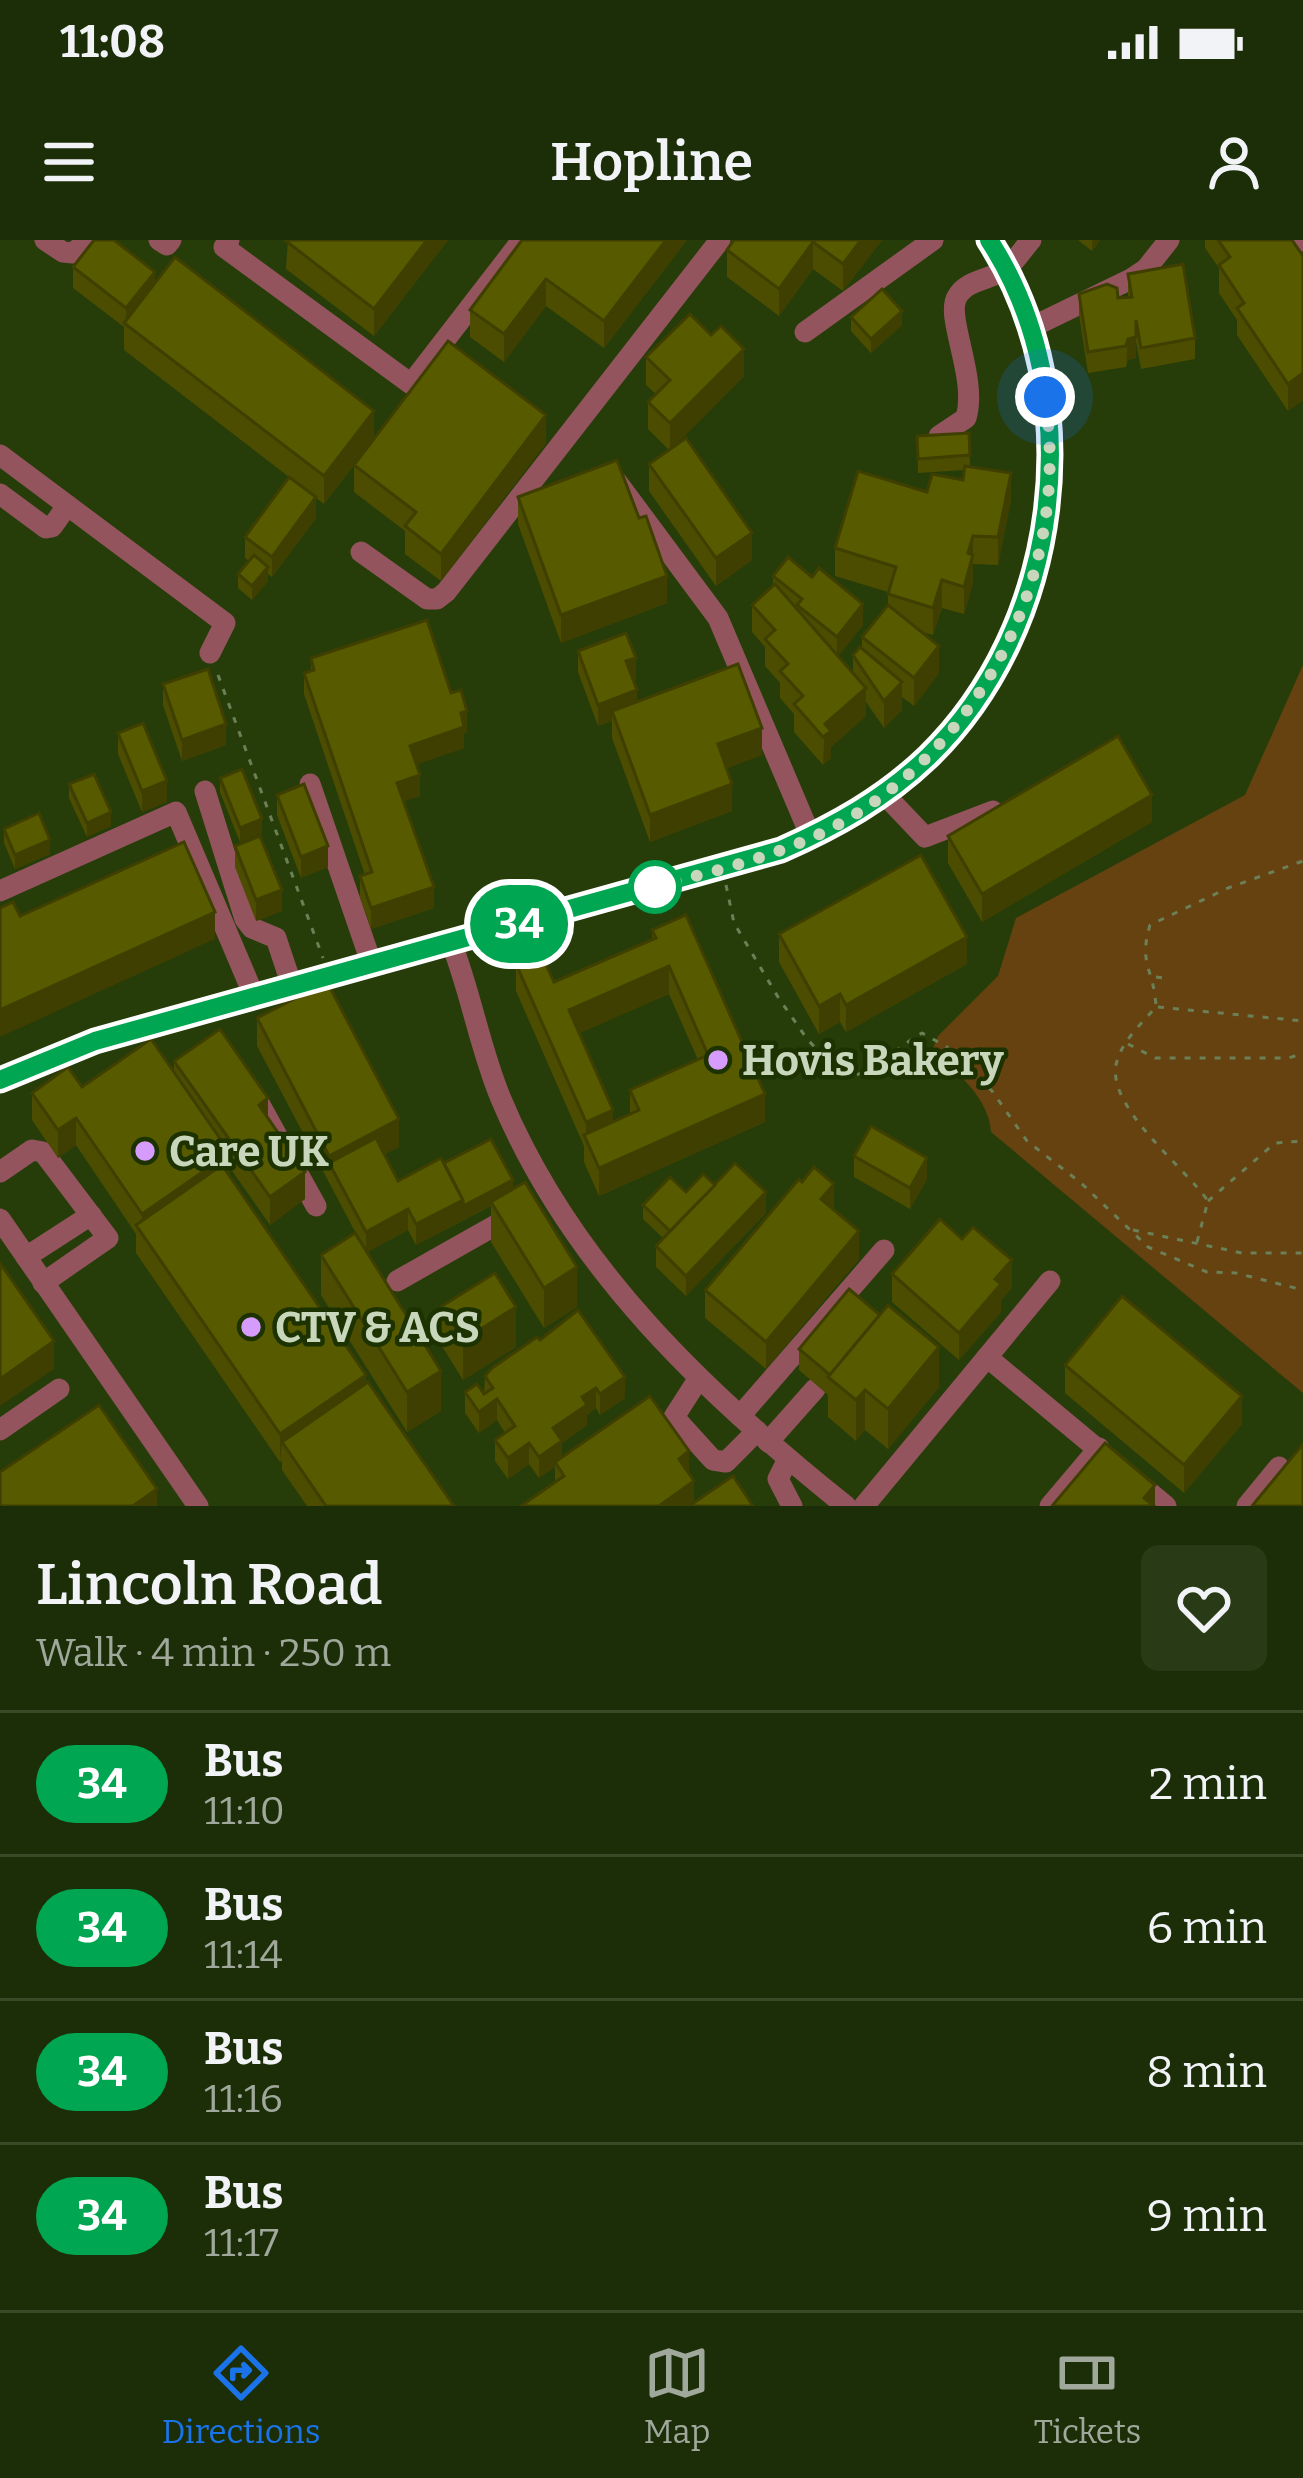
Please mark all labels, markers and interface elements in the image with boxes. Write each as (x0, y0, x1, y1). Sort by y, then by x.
text: 11:08 (60, 15, 165, 69)
icon: menu (36, 129, 102, 195)
icon: person (1201, 129, 1267, 195)
text: Hopline (550, 130, 753, 194)
your location (1015, 367, 1075, 427)
unlabelled marker (630, 862, 680, 912)
line badge: 34 (465, 885, 573, 963)
text: 34 (494, 899, 544, 949)
place label: Hovis Bakery (742, 1036, 1004, 1086)
marker: Hovis Bakery (705, 1047, 731, 1073)
place label: Care UK (169, 1127, 329, 1177)
marker: Care UK (132, 1138, 158, 1164)
place label: CTV & ACS (275, 1303, 480, 1353)
marker: CTV & ACS (238, 1314, 264, 1340)
button: heart (1141, 1545, 1267, 1671)
text: Lincoln Road (36, 1551, 382, 1619)
text: Walk · 4 min · 250 m (36, 1630, 391, 1676)
text: Bus (204, 1734, 283, 1788)
text: 2 min (1149, 1757, 1267, 1811)
text: 34 (77, 1759, 127, 1809)
text: 11:10 (204, 1788, 285, 1834)
text: Bus (204, 1878, 283, 1932)
text: 6 min (1147, 1901, 1267, 1955)
text: 34 (77, 1903, 127, 1953)
text: 11:14 (204, 1932, 283, 1978)
text: Bus (204, 2022, 283, 2076)
text: 8 min (1146, 2045, 1267, 2099)
text: 34 (77, 2047, 127, 2097)
text: 11:16 (204, 2076, 283, 2122)
text: Bus (204, 2166, 283, 2220)
text: 9 min (1147, 2189, 1267, 2243)
text: 34 (77, 2191, 127, 2241)
text: 11:17 (204, 2220, 279, 2266)
tab: Directions (162, 2340, 320, 2452)
tab: Map (644, 2340, 710, 2452)
tab: Tickets (1034, 2340, 1141, 2452)

